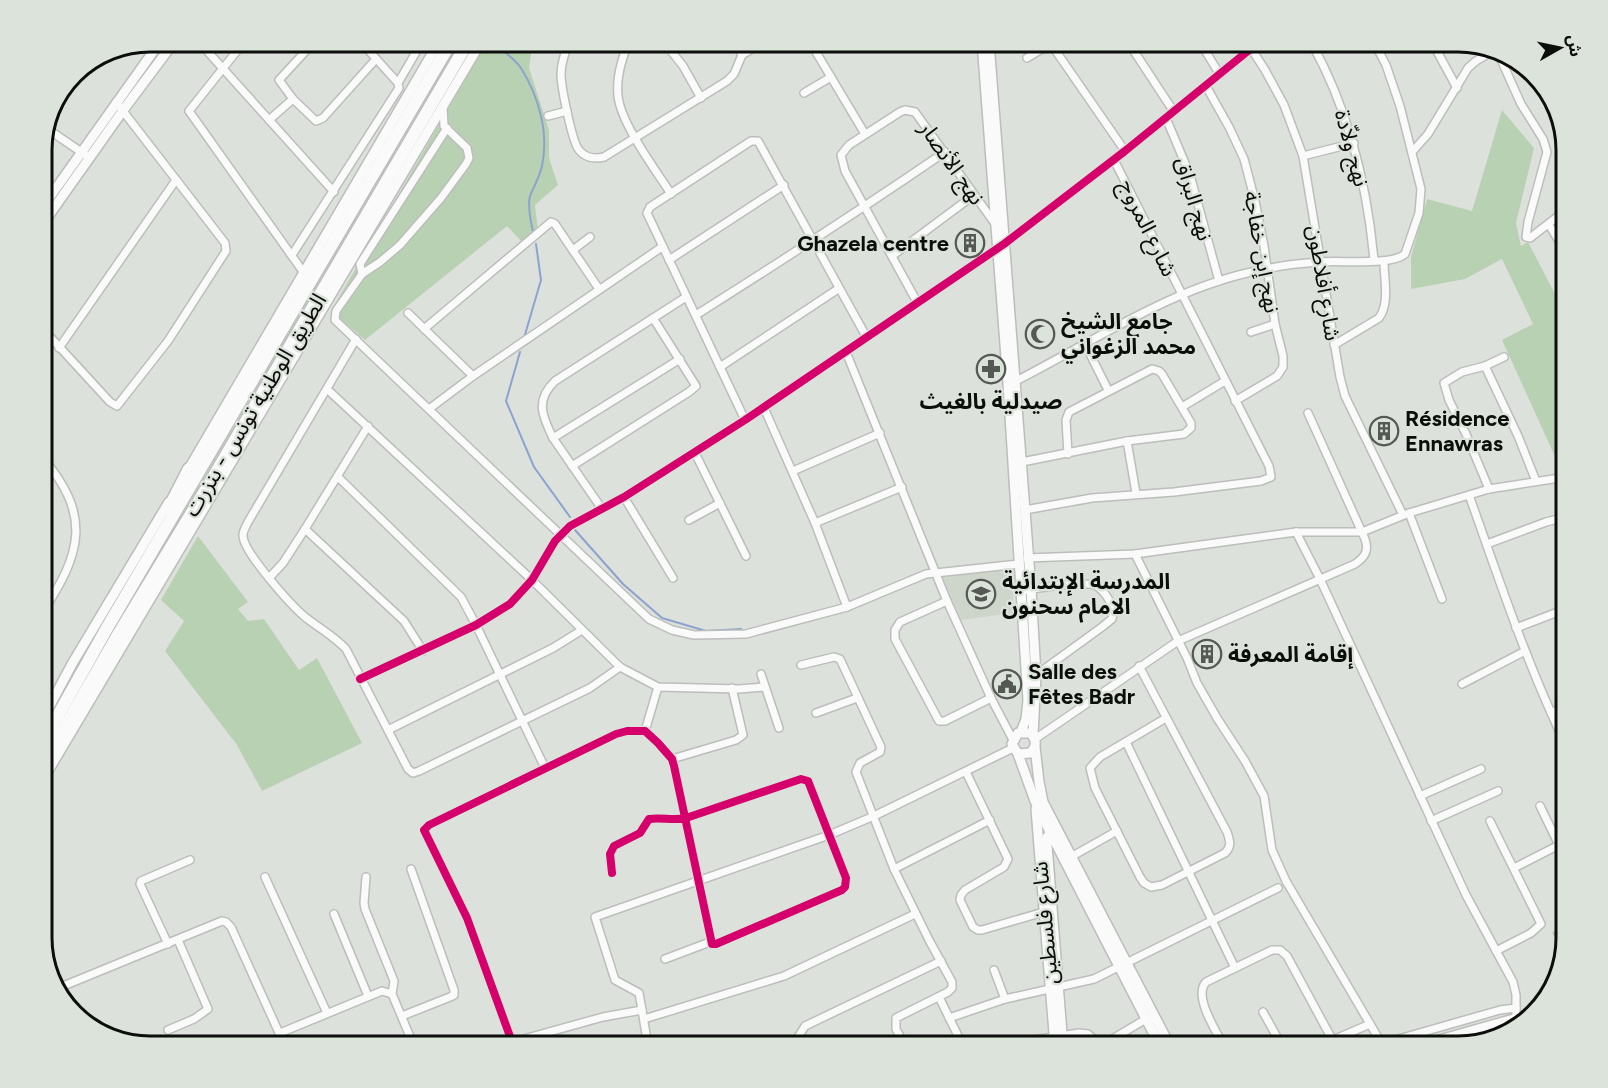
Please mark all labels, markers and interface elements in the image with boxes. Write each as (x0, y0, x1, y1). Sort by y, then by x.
north arrow (1530, 18, 1590, 78)
text: ش (1563, 33, 1585, 58)
street label: نهج ولاّدة (1326, 106, 1375, 190)
street label: نهج الأنصار (910, 115, 991, 212)
street label: نهج البراق (1166, 154, 1219, 245)
street label: شارع المروج (1110, 175, 1183, 282)
street label: نهج إبن خفاجة (1235, 189, 1286, 316)
street label: شارع أفلاطون (1299, 223, 1346, 343)
building icon: Ghazela centre (954, 227, 986, 259)
place label: Ghazela centre (797, 230, 949, 257)
street label: الطريق الوطنية تونس - بنزرت (178, 289, 332, 521)
place label: جامع الشيخ محمد الزغواني (1061, 308, 1196, 364)
mosque icon: جامع الشيخ محمد الزغواني (1024, 318, 1056, 350)
pharmacy icon: صيدلية بالغيث (975, 353, 1007, 385)
place label: صيدلية بالغيث (920, 388, 1062, 415)
place label: Résidence Ennawras (1405, 405, 1509, 457)
building icon: Résidence Ennawras (1368, 415, 1400, 447)
place label: المدرسة الإبتدائية الامام سحنون (1002, 568, 1170, 623)
school or university icon: المدرسة الإبتدائية الامام سحنون (965, 578, 997, 610)
building icon: إقامة المعرفة (1191, 638, 1223, 670)
place label: إقامة المعرفة (1228, 641, 1354, 670)
place label: Salle des Fêtes Badr (1028, 658, 1136, 710)
public building icon: Salle des Fêtes Badr (991, 668, 1023, 700)
street label: شارع فلسطين (1026, 860, 1067, 986)

